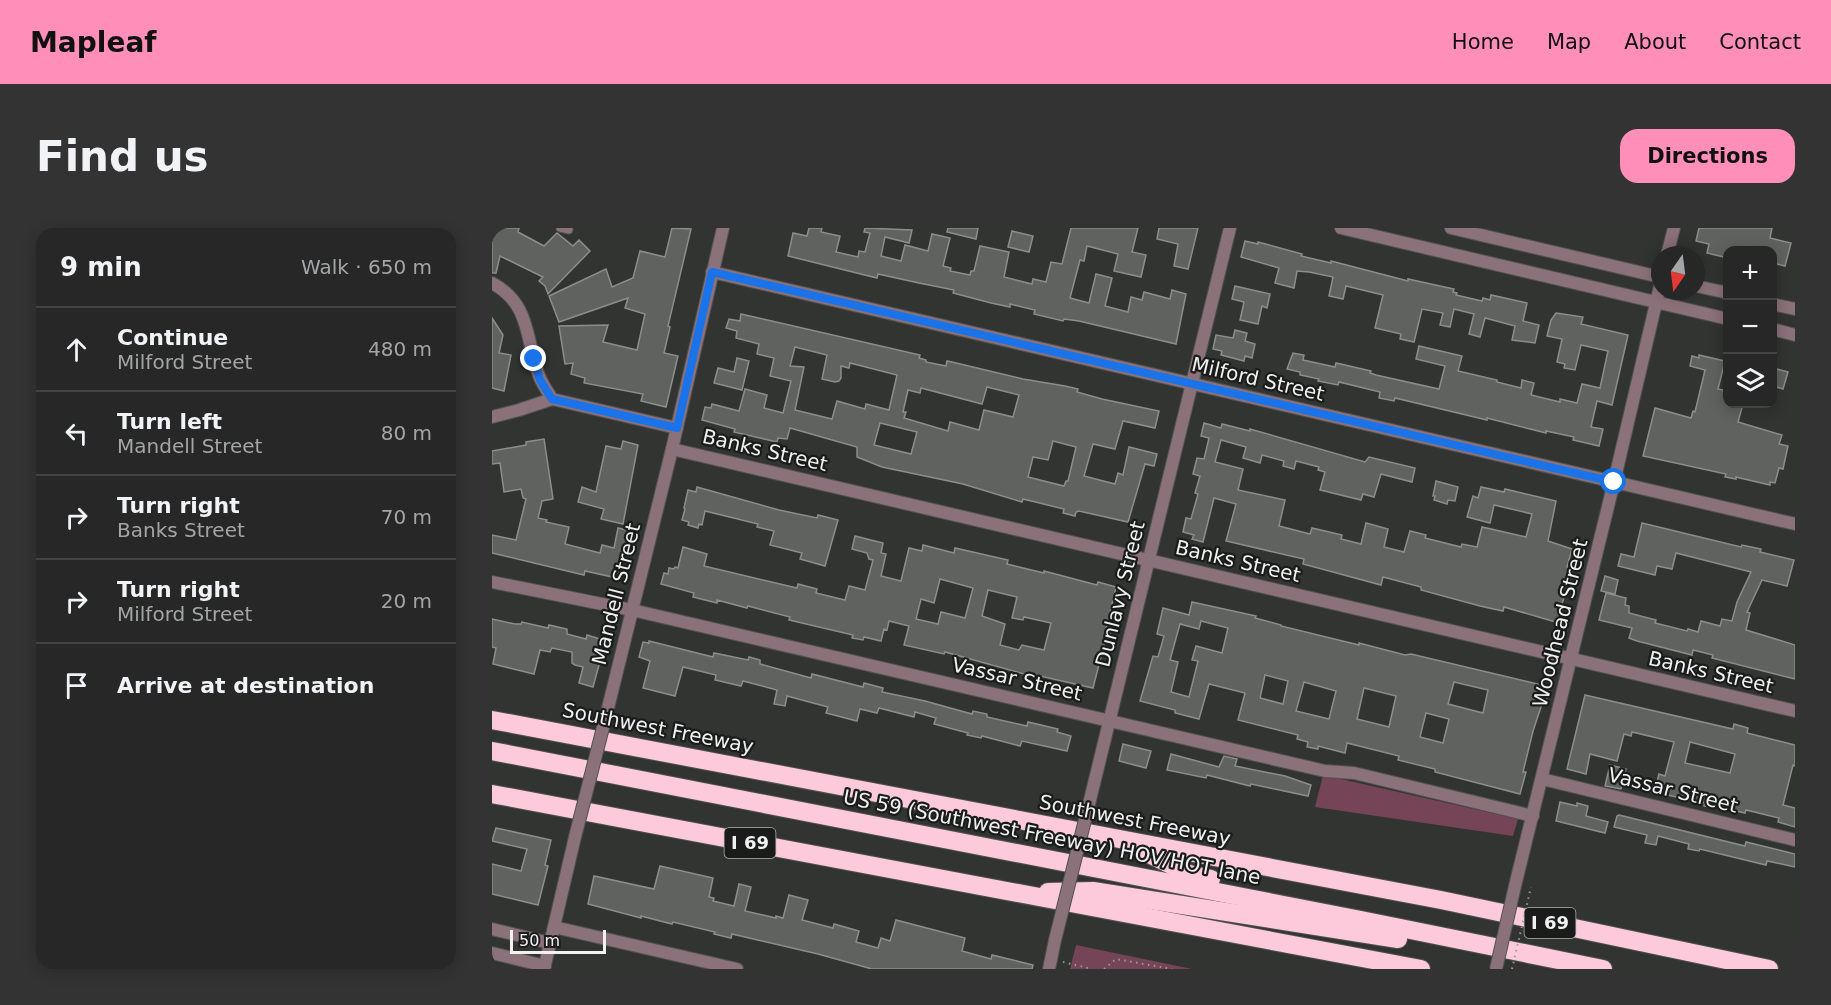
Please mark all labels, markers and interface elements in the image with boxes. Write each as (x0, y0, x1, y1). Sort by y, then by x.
text: Mapleaf (30, 26, 156, 59)
text: Home (1452, 30, 1514, 54)
text: Map (1547, 30, 1591, 54)
text: About (1624, 30, 1686, 54)
text: Contact (1719, 30, 1801, 54)
button: Directions (1620, 129, 1795, 183)
text: Find us (36, 132, 209, 181)
north arrow (1651, 246, 1705, 300)
map controls (1723, 246, 1777, 408)
button: + (1723, 246, 1777, 300)
text: 9 min (60, 252, 142, 282)
text: Walk · 650 m (301, 255, 432, 279)
button: − (1723, 300, 1777, 354)
text: Continue (117, 325, 228, 350)
icon: ahead (60, 333, 93, 366)
text: 480 m (368, 337, 432, 361)
route end (520, 345, 546, 371)
text: Milford Street (117, 350, 252, 374)
street label: Milford Street (1189, 352, 1327, 406)
button: layers (1723, 354, 1777, 408)
text: Turn left (117, 409, 222, 434)
icon: left (60, 417, 93, 450)
text: 80 m (381, 421, 432, 445)
street label: Banks Street (700, 424, 830, 476)
text: Mandell Street (117, 434, 262, 458)
route start (1600, 468, 1626, 494)
text: Turn right (117, 493, 240, 518)
icon: right (60, 501, 93, 534)
text: 70 m (381, 505, 432, 529)
text: Banks Street (117, 518, 245, 542)
street label: Dunlavy Street (1090, 518, 1150, 669)
street label: Mandell Street (587, 520, 645, 667)
street label: Banks Street (1173, 535, 1303, 587)
street label: Woodhead Street (1527, 536, 1593, 710)
text: Turn right (117, 577, 240, 602)
icon: right (60, 585, 93, 618)
text: 20 m (381, 589, 432, 613)
text: Milford Street (117, 602, 252, 626)
street label: Banks Street (1646, 646, 1776, 698)
street label: Vassar Street (950, 652, 1085, 706)
icon: arrive (60, 669, 93, 702)
text: Arrive at destination (117, 673, 374, 698)
street label: Southwest Freeway (560, 698, 756, 758)
street label: Vassar Street (1606, 762, 1740, 818)
street label: US 59 (Southwest Freeway) HOV/HOT lane (841, 785, 1263, 889)
street label: Southwest Freeway (1037, 790, 1233, 850)
road number: I 69 (724, 828, 776, 858)
road number: I 69 (1524, 908, 1576, 938)
scale bar (510, 927, 606, 954)
text: 50 m (519, 931, 560, 950)

